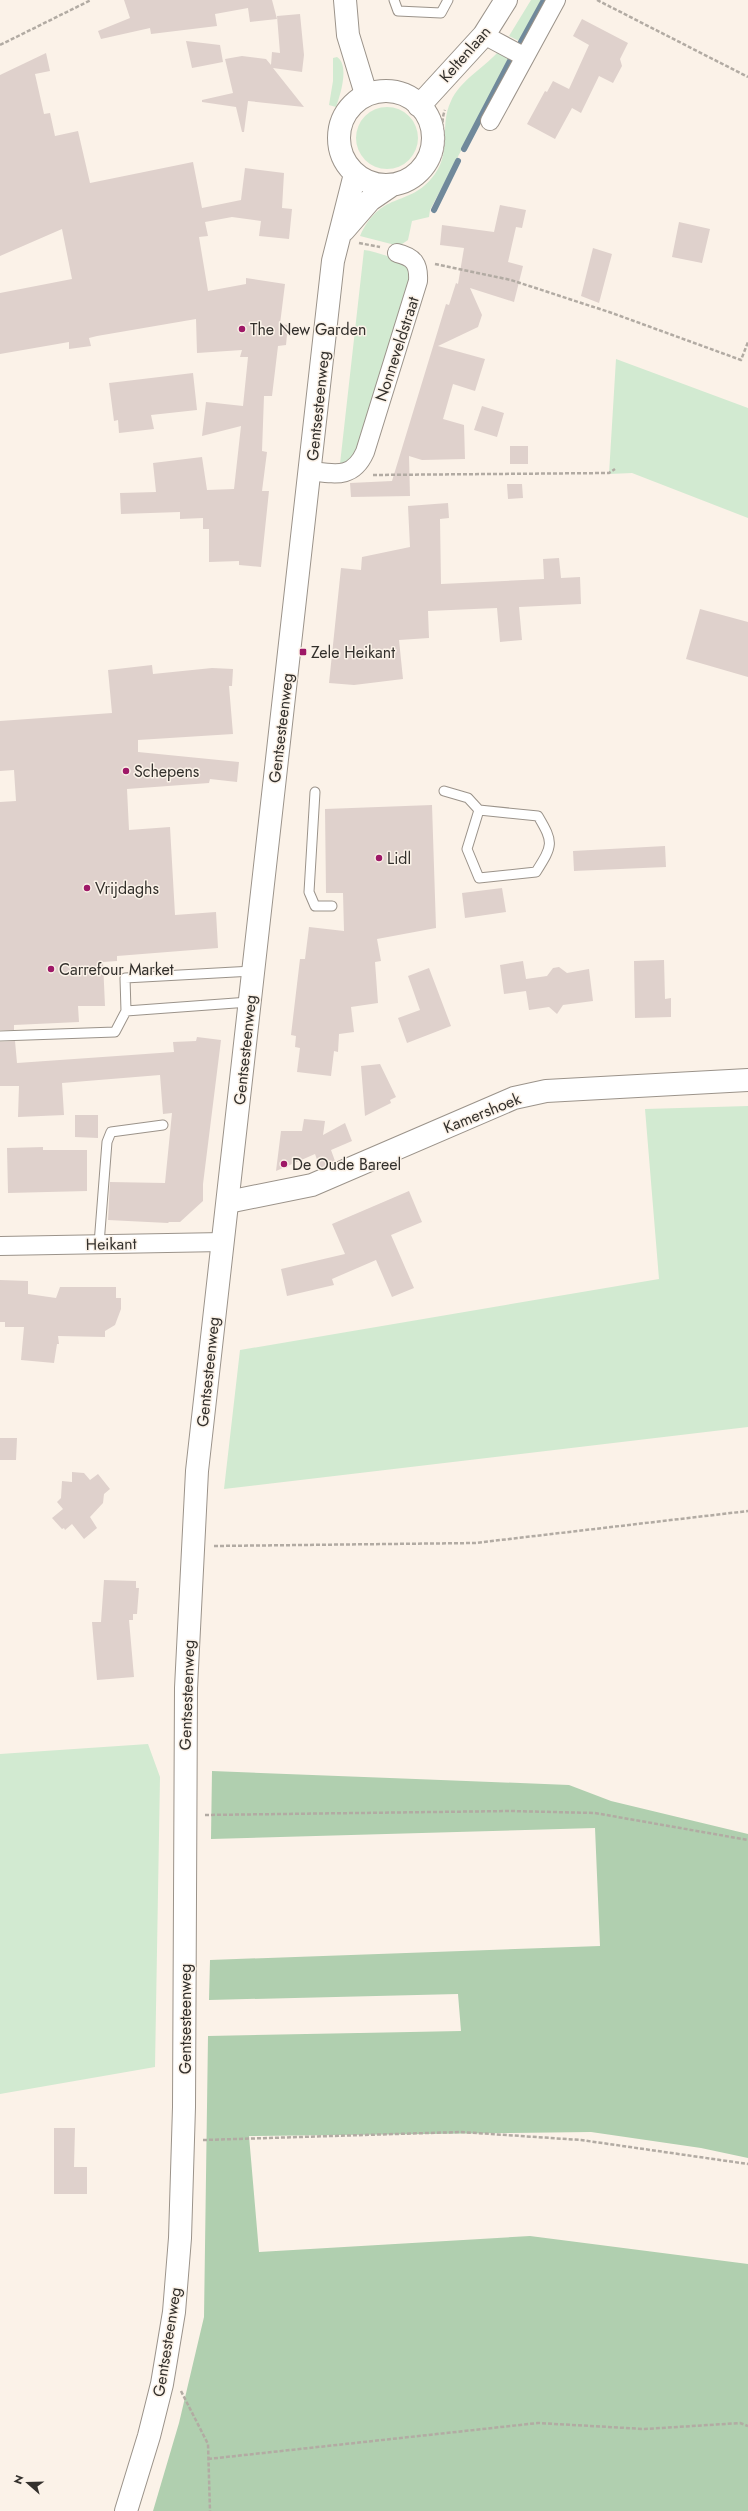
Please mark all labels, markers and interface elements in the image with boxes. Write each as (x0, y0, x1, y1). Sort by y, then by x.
street label: Keltenlaan (434, 21, 496, 87)
street label: Nonneveldstraat (369, 294, 425, 404)
place label: The New Garden (250, 318, 366, 341)
marker: The New Garden (237, 324, 247, 334)
street label: Gentsesteenweg (301, 350, 335, 462)
place label: Zele Heikant (311, 641, 395, 664)
marker: Zele Heikant (298, 647, 308, 657)
street label: Gentsesteenweg (263, 672, 299, 784)
place label: Schepens (134, 760, 199, 783)
marker: Schepens (121, 766, 131, 776)
place label: Lidl (387, 847, 411, 870)
marker: Lidl (374, 853, 384, 863)
place label: Vrijdaghs (95, 877, 159, 900)
marker: Vrijdaghs (82, 883, 92, 893)
place label: Carrefour Market (59, 958, 174, 981)
marker: Carrefour Market (46, 964, 56, 974)
street label: Gentsesteenweg (228, 994, 262, 1106)
street label: Kamershoek (440, 1087, 525, 1139)
place label: De Oude Bareel (292, 1153, 401, 1176)
marker: De Oude Bareel (279, 1159, 289, 1169)
street label: Heikant (85, 1232, 137, 1256)
street label: Gentsesteenweg (191, 1316, 225, 1428)
street label: Gentsesteenweg (174, 1639, 200, 1751)
street label: Gentsesteenweg (174, 1964, 197, 2074)
street label: Gentsesteenweg (147, 2286, 187, 2398)
north arrow (8, 2463, 48, 2503)
text: N (10, 2473, 28, 2486)

